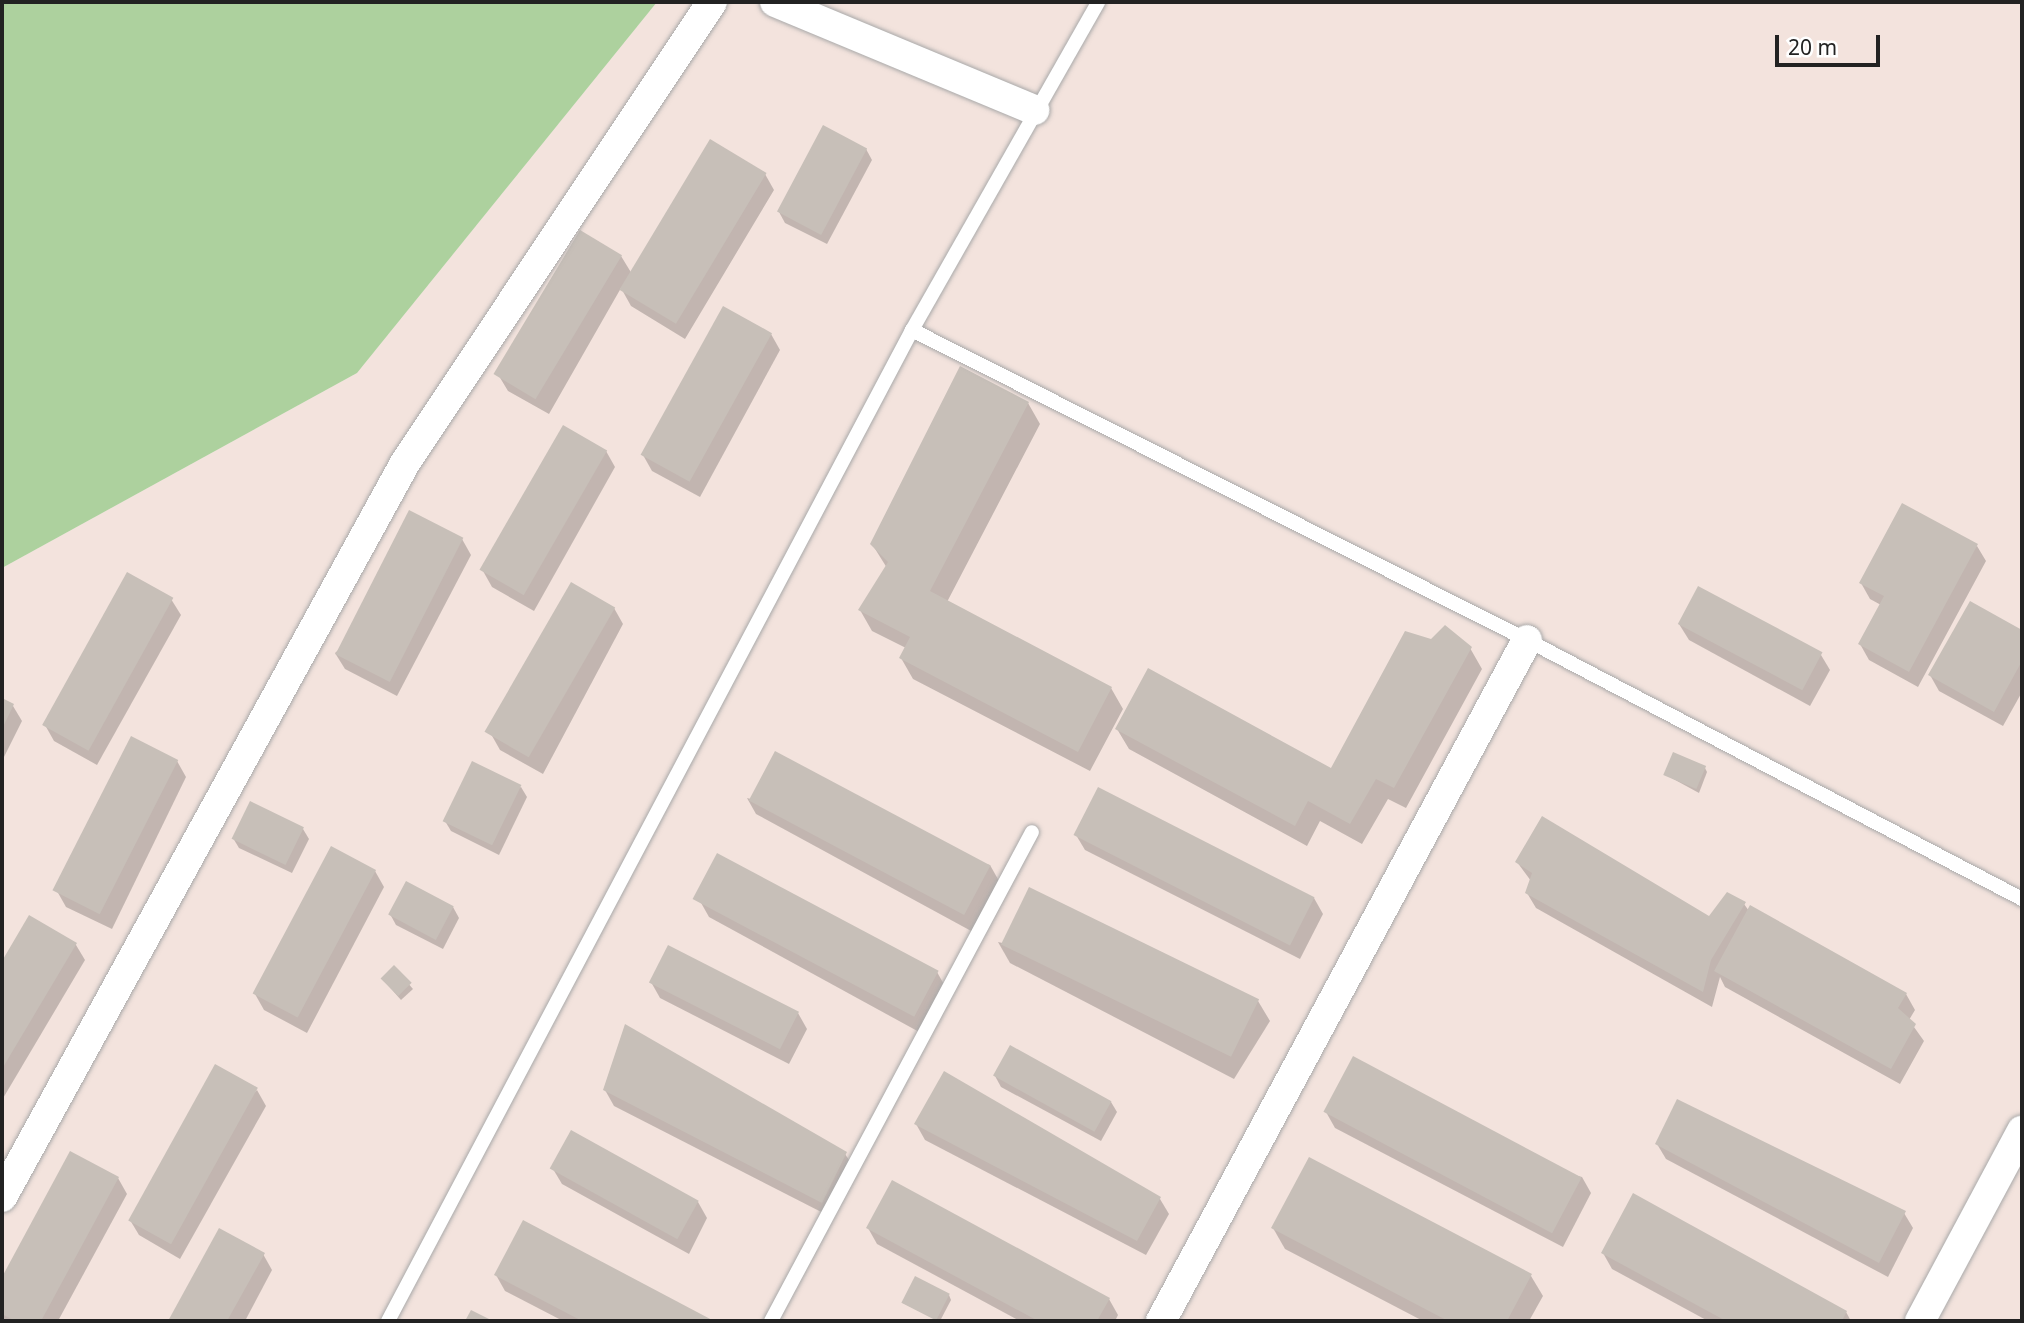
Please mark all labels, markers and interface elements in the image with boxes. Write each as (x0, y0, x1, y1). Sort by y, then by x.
scale bar (1779, 21, 1884, 65)
text: 20 m (1788, 33, 1837, 61)

